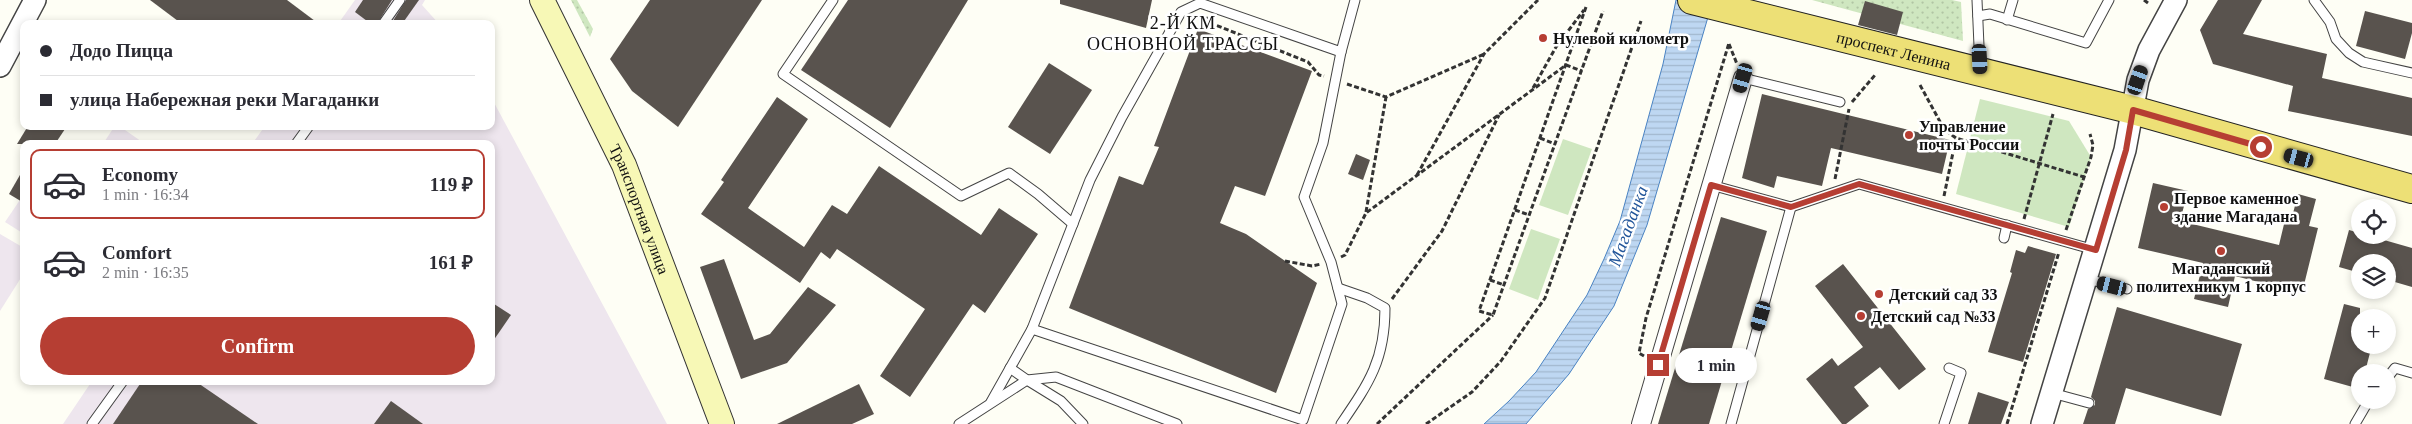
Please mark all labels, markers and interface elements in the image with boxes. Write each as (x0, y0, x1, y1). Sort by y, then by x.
district label: 2-Й КМ ОСНОВНОЙ ТРАССЫ (1087, 13, 1279, 54)
street label: проспект Ленина (1835, 28, 1952, 73)
place label: Нулевой километр (1553, 30, 1689, 48)
marker: Нулевой километр (1537, 32, 1549, 44)
text: Додо Пицца (70, 40, 173, 61)
car (1971, 44, 1988, 74)
car (1731, 62, 1754, 94)
car (2126, 63, 2149, 97)
text: улица Набережная реки Магаданки (70, 89, 379, 110)
place label: Управление почты России (1919, 118, 2019, 153)
marker: Управление почты России (1903, 129, 1915, 141)
route start (2250, 136, 2272, 158)
street label: Транспортная улица (606, 142, 672, 276)
car (2282, 147, 2315, 169)
icon: car (42, 162, 87, 207)
text: Economy (102, 164, 178, 185)
text: 119 ₽ (430, 174, 473, 195)
water label: Магаданка (1604, 183, 1652, 270)
text: 1 min · 16:34 (102, 186, 189, 203)
place label: Первое каменное здание Магадана (2174, 190, 2299, 225)
map controls (2351, 199, 2396, 409)
button: locate (2351, 199, 2396, 244)
marker: Первое каменное здание Магадана (2158, 201, 2170, 213)
icon: car (42, 240, 87, 285)
text: Comfort (102, 242, 172, 263)
marker: Магаданский политехникум 1 корпус (2215, 245, 2227, 257)
text: 161 ₽ (429, 252, 473, 273)
button: layers (2351, 254, 2396, 299)
place label: Магаданский политехникум 1 корпус (2136, 260, 2306, 296)
text: 2 min · 16:35 (102, 264, 189, 281)
car (2095, 275, 2128, 297)
place label: Детский сад 33 (1889, 286, 1998, 304)
marker: Детский сад 33 (1873, 288, 1885, 300)
car (1749, 300, 1772, 332)
place label: Детский сад №33 (1871, 308, 1996, 326)
button: + (2351, 309, 2396, 354)
marker: Детский сад №33 (1855, 310, 1867, 322)
button: Confirm (40, 317, 475, 375)
callout: 1 min (1676, 348, 1758, 382)
route end (1647, 354, 1669, 376)
text: 1 min (1697, 357, 1735, 374)
button: − (2351, 364, 2396, 409)

